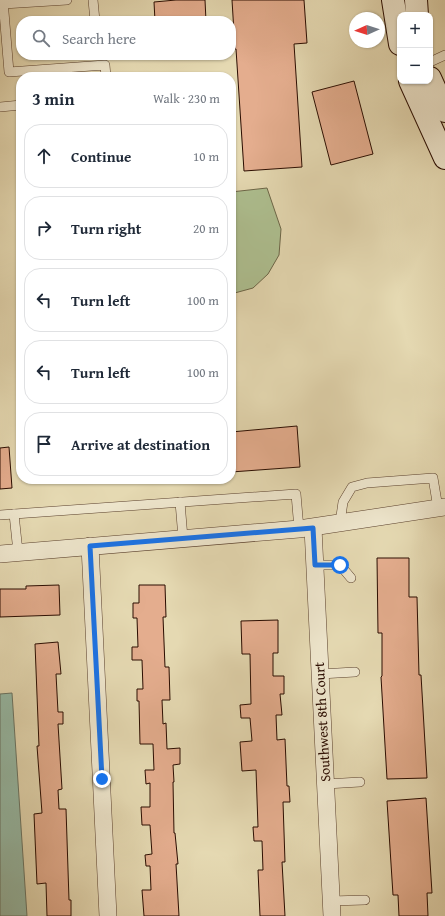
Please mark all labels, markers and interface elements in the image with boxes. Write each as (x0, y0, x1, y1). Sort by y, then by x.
north arrow (349, 12, 385, 48)
map controls (397, 12, 433, 84)
button: + (397, 12, 433, 48)
search box (16, 16, 236, 60)
icon: search (30, 27, 52, 49)
text: Search here (62, 28, 136, 49)
button: − (397, 48, 433, 84)
text: 3 min (32, 86, 74, 111)
text: Walk · 230 m (153, 89, 220, 108)
icon: ahead (33, 145, 55, 167)
text: Continue (71, 146, 132, 167)
text: 10 m (193, 147, 219, 166)
icon: right (33, 217, 55, 239)
text: Turn right (71, 218, 142, 239)
text: 20 m (193, 219, 219, 238)
icon: left (33, 289, 55, 311)
text: Turn left (71, 290, 130, 311)
text: 100 m (187, 291, 219, 310)
icon: left (33, 361, 55, 383)
text: Turn left (71, 362, 130, 383)
text: 100 m (187, 363, 219, 382)
icon: arrive (33, 433, 55, 455)
text: Arrive at destination (71, 434, 210, 455)
route start (331, 556, 349, 574)
street label: Southwest 8th Court (309, 662, 335, 782)
route end (93, 770, 111, 788)

